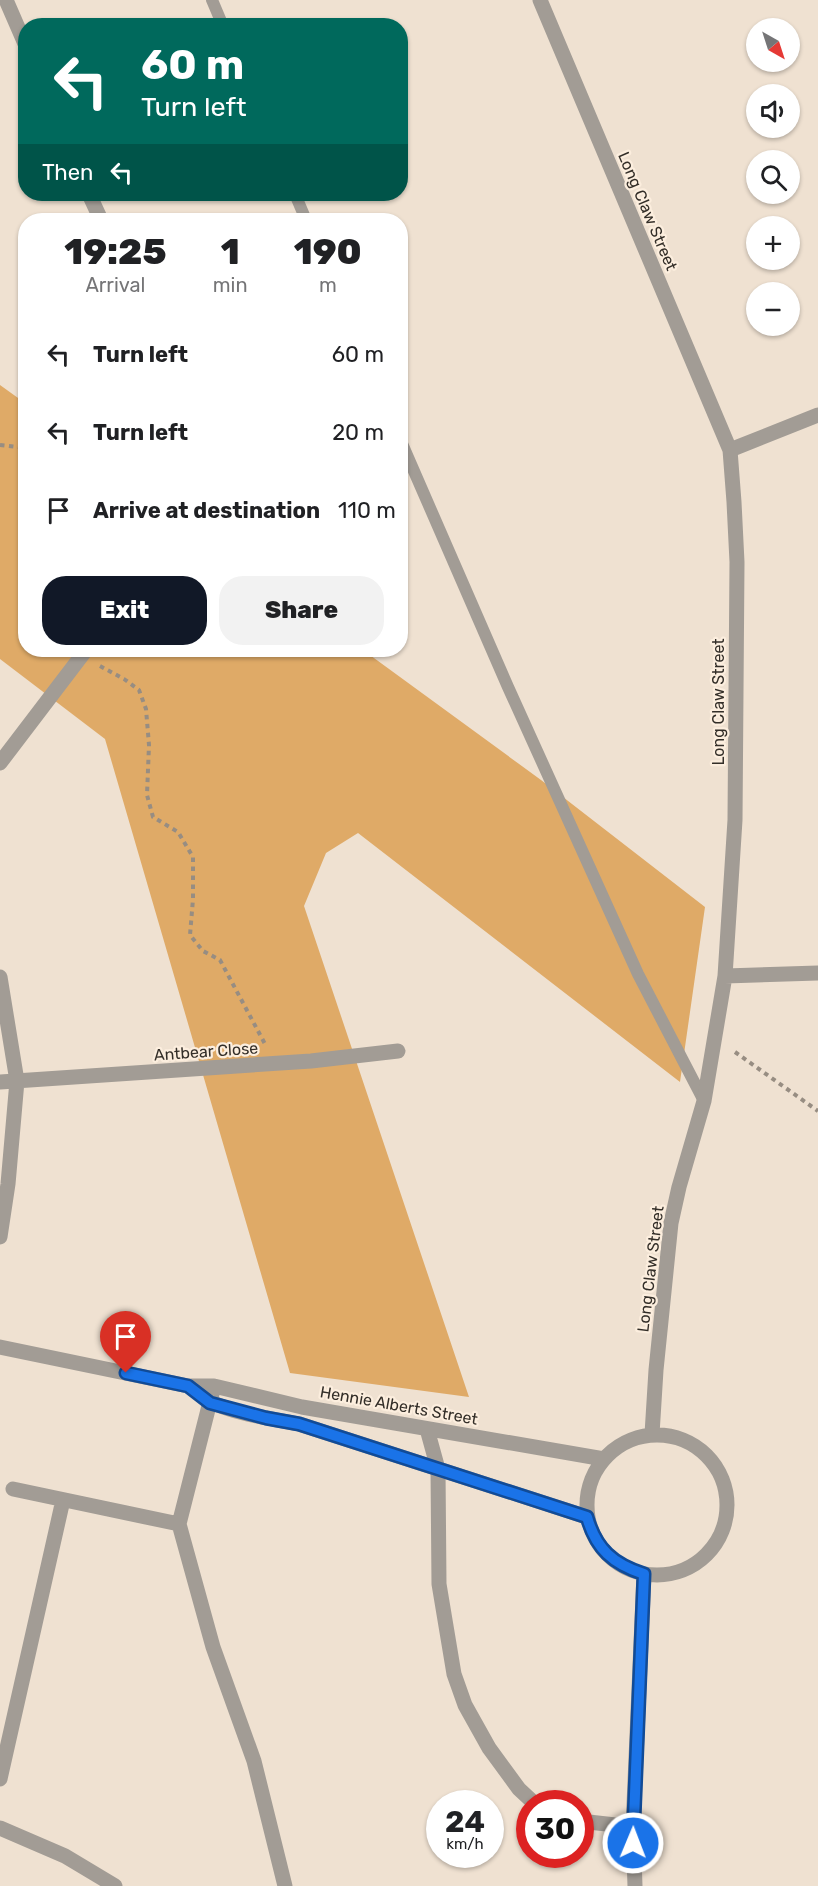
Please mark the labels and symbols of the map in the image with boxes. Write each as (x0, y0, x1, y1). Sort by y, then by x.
north arrow (746, 18, 800, 72)
street label: Long Claw Street (614, 149, 681, 273)
street label: Long Claw Street (709, 638, 728, 766)
street label: Antbear Close (153, 1038, 259, 1065)
street label: Long Claw Street (633, 1205, 668, 1333)
pin (100, 1311, 151, 1373)
street label: Hennie Alberts Street (319, 1382, 479, 1429)
speed limit sign: 30 (516, 1790, 594, 1868)
position arrow (601, 1811, 665, 1875)

